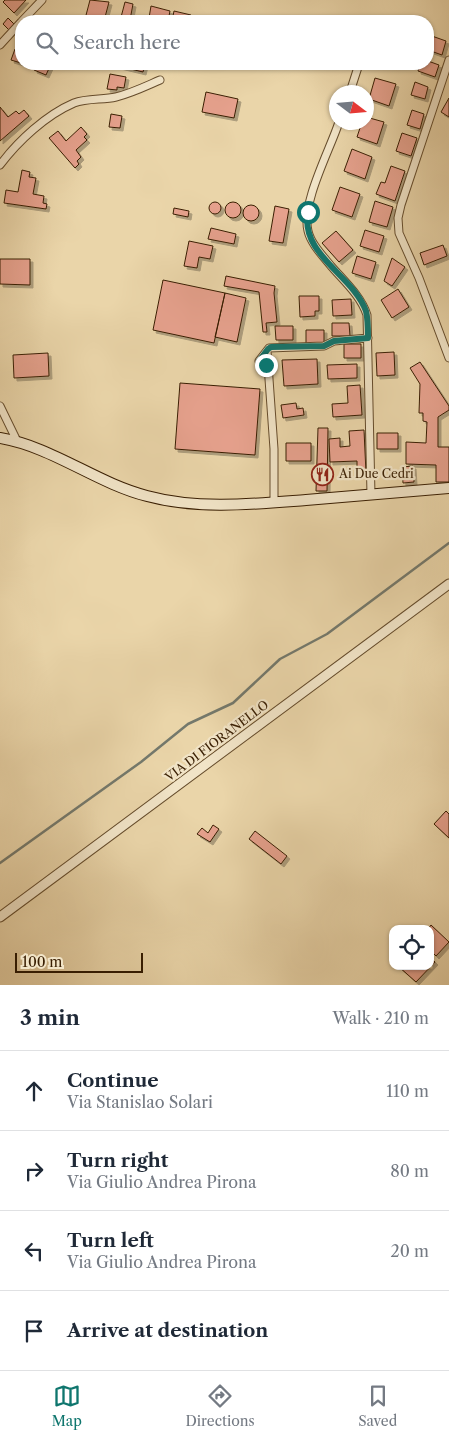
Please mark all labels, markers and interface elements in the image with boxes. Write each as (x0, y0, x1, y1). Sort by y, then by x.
search box (15, 15, 434, 70)
icon: search (33, 29, 61, 57)
text: Search here (73, 31, 181, 54)
north arrow (329, 85, 374, 130)
route start (297, 201, 320, 224)
route end (255, 354, 278, 377)
restaurant icon: Ai Due Cedri (311, 462, 335, 486)
place label: Ai Due Cedri (338, 466, 414, 481)
street label: VIA DI FIORANELLO (161, 697, 271, 785)
map controls (389, 925, 434, 970)
button: locate (389, 925, 434, 970)
scale bar (15, 950, 142, 973)
text: 100 m (22, 953, 62, 971)
text: 3 min (20, 1005, 80, 1030)
text: Walk · 210 m (333, 1008, 429, 1028)
text: Continue (67, 1069, 159, 1092)
icon: ahead (20, 1077, 48, 1105)
text: 110 m (386, 1081, 429, 1101)
text: Via Stanislao Solari (67, 1092, 213, 1112)
text: Turn right (67, 1149, 168, 1172)
icon: right (20, 1157, 48, 1185)
text: 80 m (390, 1161, 429, 1181)
text: Via Giulio Andrea Pirona (67, 1172, 256, 1192)
text: Turn left (67, 1229, 154, 1252)
icon: left (20, 1237, 48, 1265)
text: 20 m (390, 1241, 429, 1261)
text: Via Giulio Andrea Pirona (67, 1252, 256, 1272)
icon: arrive (20, 1317, 48, 1345)
text: Arrive at destination (67, 1319, 268, 1342)
tab: Map (52, 1382, 82, 1430)
tab: Directions (185, 1382, 255, 1430)
tab: Saved (358, 1382, 397, 1430)

